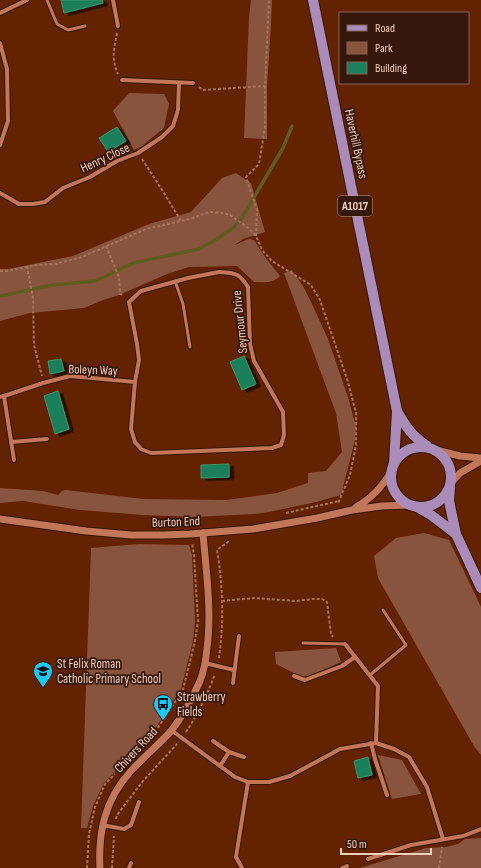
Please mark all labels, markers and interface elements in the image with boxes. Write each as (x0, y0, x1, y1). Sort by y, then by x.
legend (339, 12, 469, 84)
text: Road (375, 21, 395, 36)
text: Park (375, 41, 393, 56)
text: Building (375, 61, 407, 76)
street label: Haverhill Bypass (341, 108, 371, 180)
street label: Henry Close (78, 140, 132, 176)
road number: A1017 (338, 196, 372, 216)
street label: Seymour Drive (229, 290, 251, 354)
street label: Boleyn Way (68, 361, 118, 379)
street label: Burton End (152, 513, 200, 531)
place label: St Felix Roman Catholic Primary School (57, 656, 161, 687)
school or university icon: St Felix Roman Catholic Primary School (32, 660, 54, 688)
place label: Strawberry Fields (177, 689, 226, 720)
bus stop icon: Strawberry Fields (152, 693, 174, 721)
street label: Chivers Road (111, 724, 161, 776)
scale bar (341, 830, 431, 856)
text: 50 m (347, 837, 367, 852)

